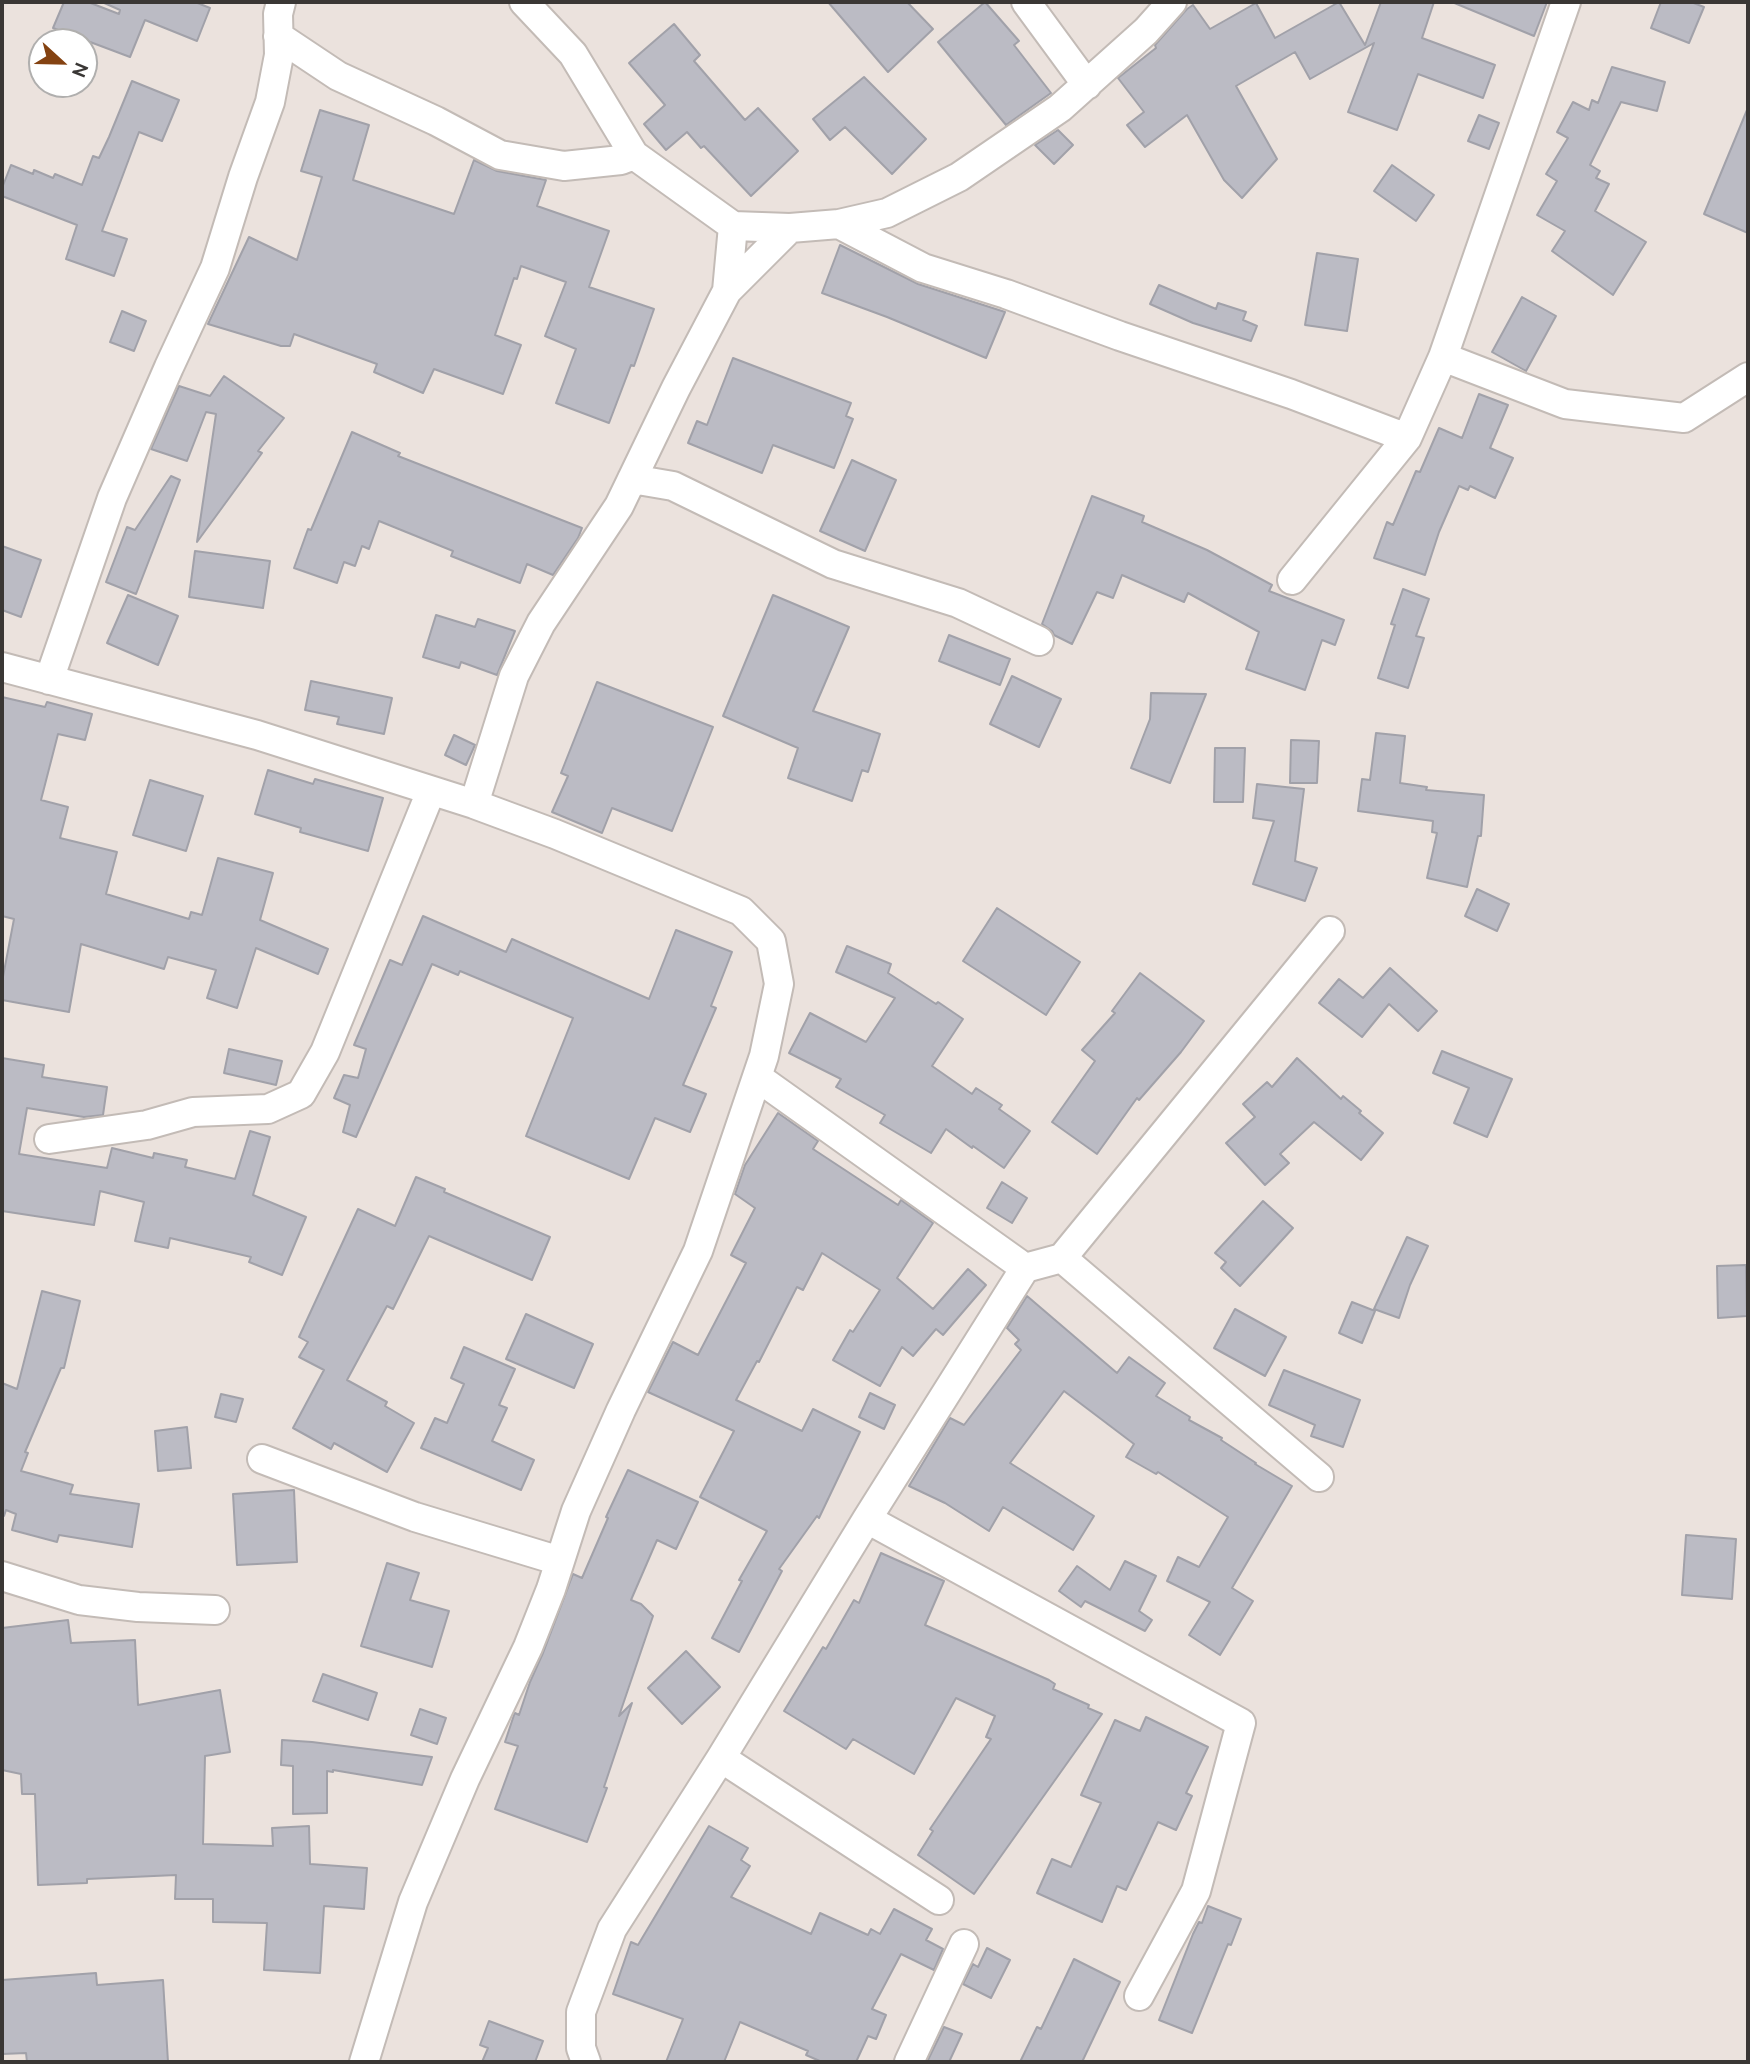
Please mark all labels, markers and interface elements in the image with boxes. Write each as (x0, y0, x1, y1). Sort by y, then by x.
north arrow (28, 28, 98, 98)
text: N (68, 59, 93, 81)

